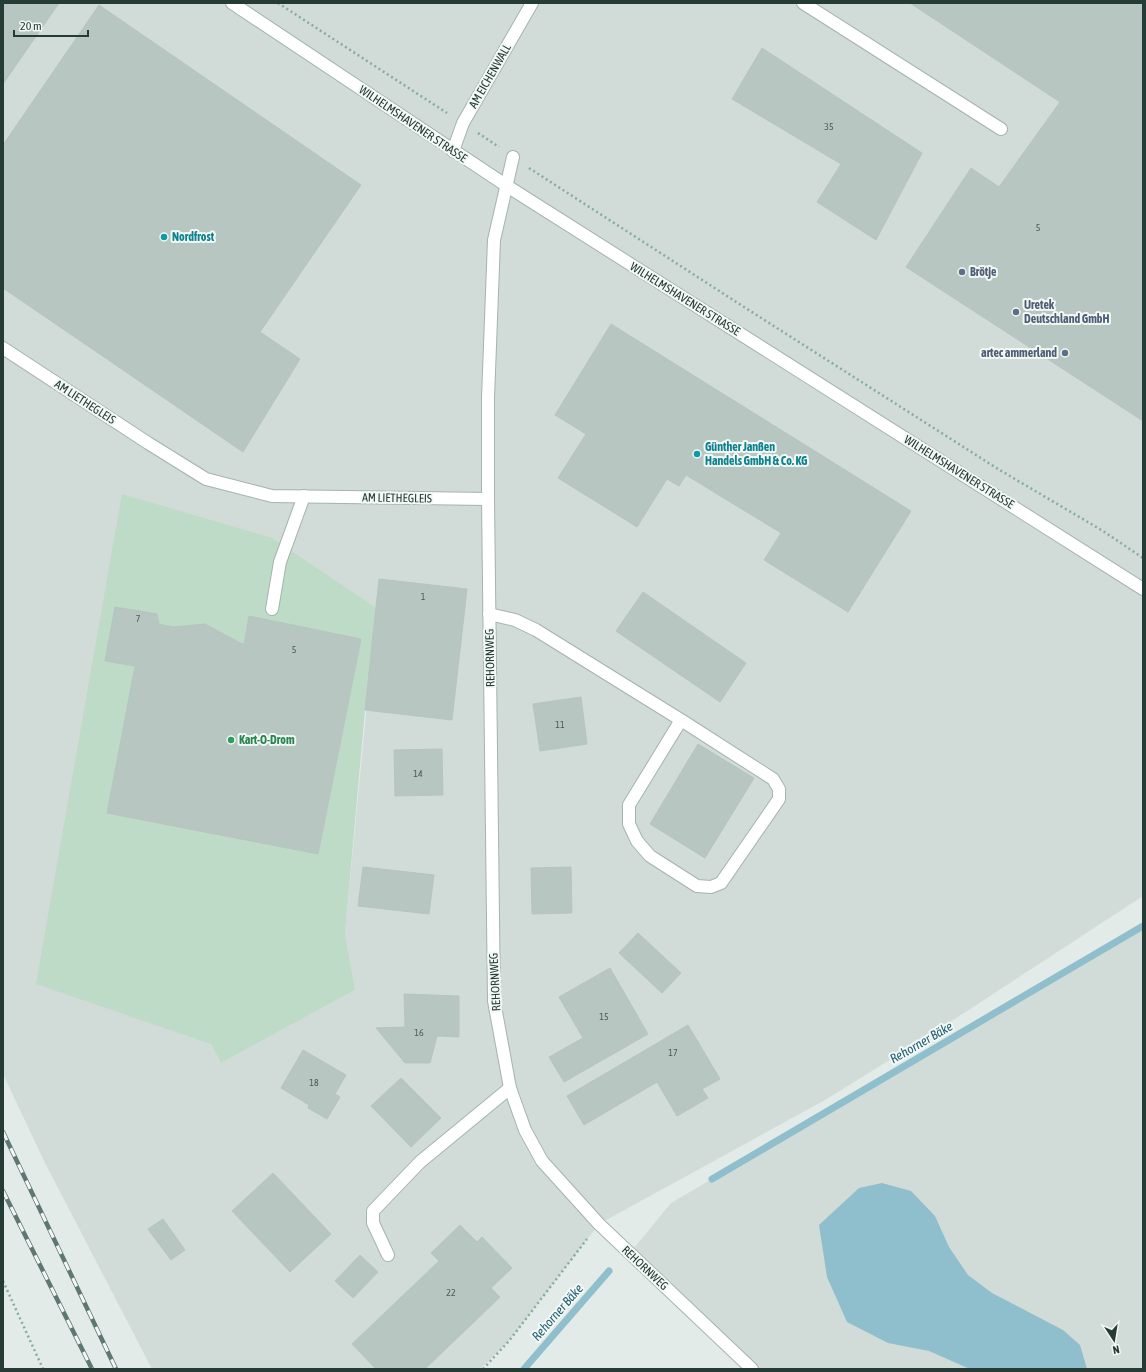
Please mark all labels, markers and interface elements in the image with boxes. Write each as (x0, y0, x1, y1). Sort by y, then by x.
scale bar (14, 12, 88, 38)
text: 20 m (20, 19, 42, 33)
street label: AM EICHENWALL (466, 41, 514, 111)
street label: WILHELMSHAVENER STRASSE (356, 83, 470, 165)
house number: 35 (824, 121, 834, 132)
house number: 5 (1036, 222, 1041, 233)
place label: Nordfrost (172, 230, 215, 244)
marker: Nordfrost (159, 232, 169, 242)
street label: WILHELMSHAVENER STRASSE (627, 259, 743, 339)
place label: Brötje (970, 265, 997, 279)
marker: Brötje (957, 267, 967, 277)
place label: Uretek Deutschland GmbH (1024, 298, 1110, 326)
marker: Uretek Deutschland GmbH (1011, 307, 1021, 317)
place label: artec ammerland (981, 346, 1057, 360)
marker: artec ammerland (1060, 348, 1070, 358)
street label: AM LIETHEGLEIS (52, 377, 118, 427)
street label: WILHELMSHAVENER STRASSE (901, 432, 1017, 512)
place label: Günther Janßen Handels GmbH & Co. KG (705, 440, 808, 468)
marker: Günther Janßen Handels GmbH & Co. KG (692, 449, 702, 459)
street label: AM LIETHEGLEIS (362, 490, 432, 506)
house number: 1 (421, 591, 426, 602)
house number: 7 (136, 613, 141, 624)
street label: REHORNWEG (482, 629, 498, 687)
house number: 5 (292, 644, 297, 655)
house number: 11 (555, 719, 565, 730)
place label: Kart-O-Drom (239, 733, 295, 747)
marker: Kart-O-Drom (226, 735, 236, 745)
house number: 14 (413, 768, 423, 779)
street label: REHORNWEG (486, 952, 504, 1012)
house number: 15 (599, 1011, 609, 1022)
water label: Rehorner Bäke (887, 1018, 955, 1066)
house number: 16 (414, 1027, 424, 1038)
house number: 17 (668, 1047, 678, 1058)
house number: 18 (309, 1077, 319, 1088)
street label: REHORNWEG (619, 1243, 671, 1293)
water label: Rehorner Bäke (529, 1281, 586, 1344)
house number: 22 (446, 1287, 456, 1298)
north arrow (1094, 1320, 1134, 1360)
text: N (1112, 1343, 1121, 1356)

